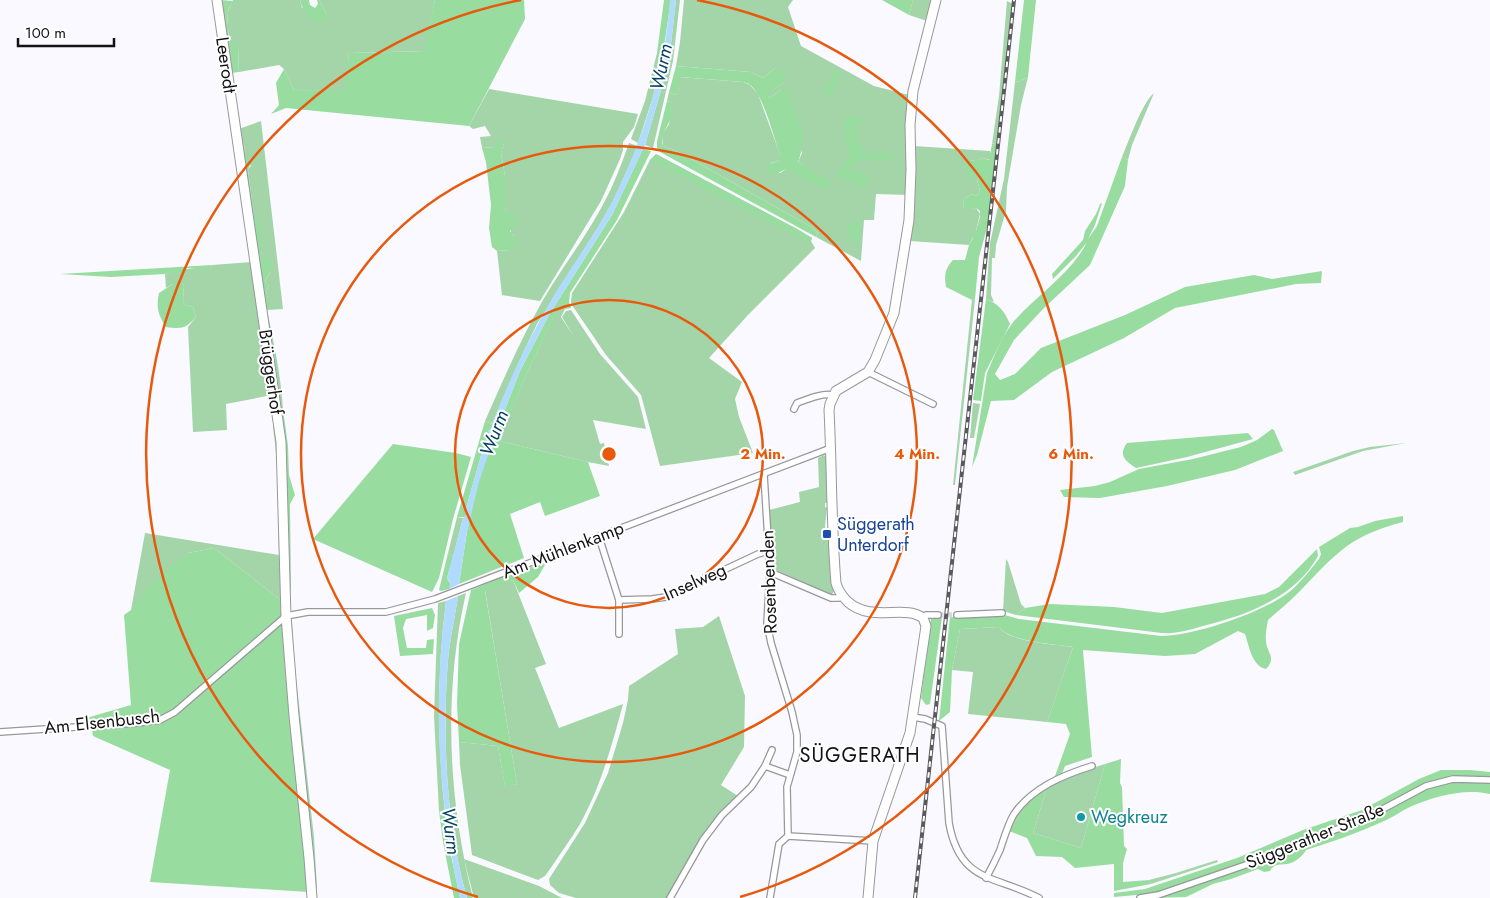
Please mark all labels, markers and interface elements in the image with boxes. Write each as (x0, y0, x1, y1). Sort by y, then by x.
scale bar (18, 15, 114, 47)
text: 100 m (25, 22, 66, 44)
street label: Leerodt (209, 35, 243, 96)
water label: Wurm (643, 41, 679, 93)
street label: Brüggerhof (252, 328, 290, 417)
water label: Wurm (473, 406, 515, 460)
text: 2 Min. (740, 443, 786, 465)
text: 4 Min. (894, 443, 940, 465)
text: 6 Min. (1048, 443, 1094, 465)
centre of rings (600, 445, 618, 463)
place label: Süggerath Unterdorf (837, 511, 915, 558)
street label: Am Mühlenkamp (498, 515, 628, 585)
marker: Süggerath Unterdorf (821, 528, 833, 540)
street label: Rosenbenden (754, 530, 784, 634)
street label: Inselweg (660, 557, 730, 607)
street label: Am Elsenbusch (43, 703, 161, 741)
district label: SÜGGERATH (799, 741, 921, 770)
street label: Süggerather Straße (1242, 796, 1388, 876)
place label: Wegkreuz (1091, 804, 1168, 830)
water label: Wurm (435, 806, 467, 856)
marker: Wegkreuz (1075, 811, 1087, 823)

